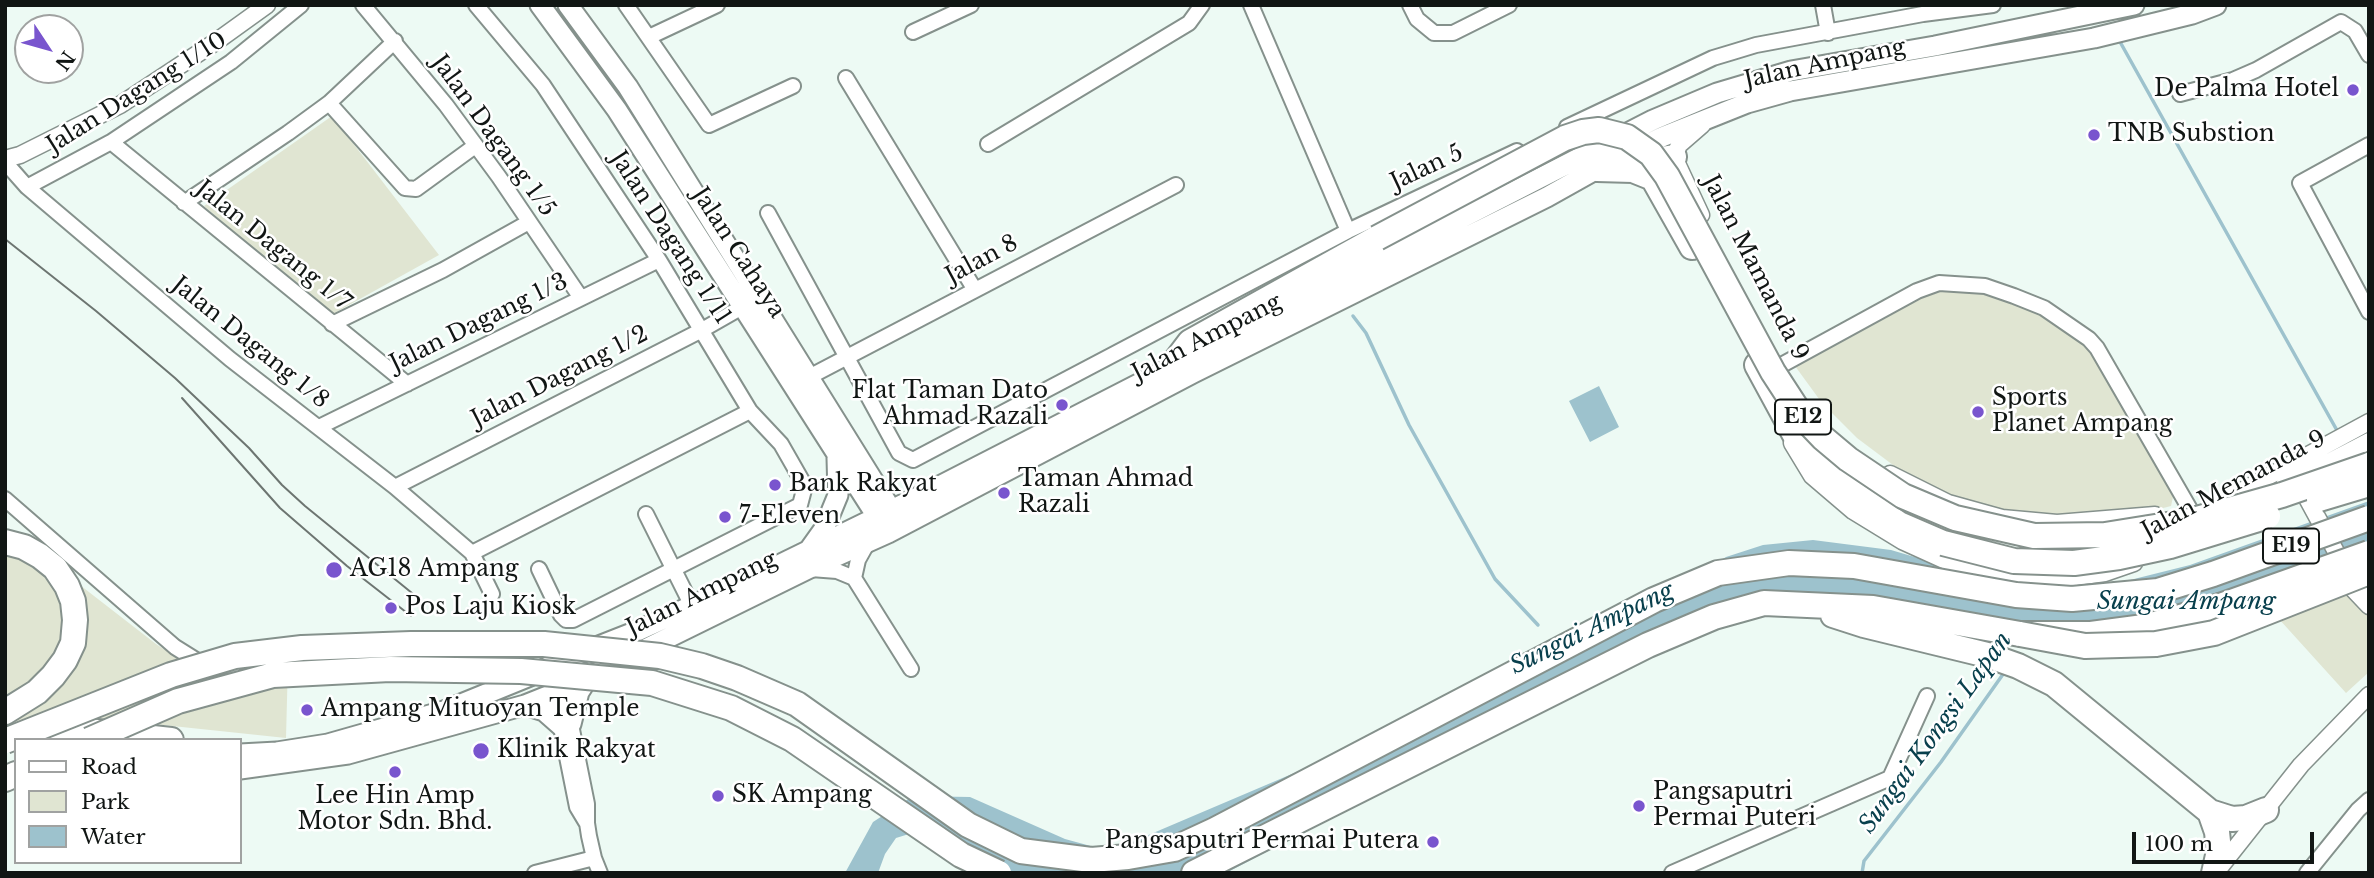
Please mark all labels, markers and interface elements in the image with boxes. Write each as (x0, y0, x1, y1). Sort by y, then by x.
north arrow (14, 14, 84, 84)
street label: Jalan Dagang 1/10 (42, 26, 232, 160)
street label: Jalan Ampang (1742, 33, 1908, 95)
text: N (50, 46, 79, 74)
street label: Jalan Dagang 1/5 (425, 50, 561, 222)
place label: De Palma Hotel (2154, 76, 2339, 104)
marker: De Palma Hotel (2345, 82, 2361, 98)
place label: TNB Substion (2108, 121, 2275, 149)
marker: TNB Substion (2086, 127, 2102, 143)
street label: Jalan 5 (1386, 139, 1468, 197)
street label: Jalan Dagang 1/11 (604, 146, 736, 330)
street label: Jalan Mamanda 9 (1696, 171, 1814, 365)
street label: Jalan Dagang 1/7 (190, 175, 356, 317)
street label: Jalan Cahaya (686, 183, 790, 323)
street label: Jalan 8 (941, 230, 1023, 290)
street label: Jalan Dagang 1/3 (386, 268, 572, 378)
street label: Jalan Dagang 1/8 (166, 271, 334, 415)
street label: Jalan Ampang (1128, 288, 1286, 388)
street label: Jalan Dagang 1/2 (467, 321, 653, 433)
place label: Flat Taman Dato Ahmad Razali (852, 378, 1048, 432)
place label: Sports Planet Ampang (1992, 385, 2173, 439)
marker: Flat Taman Dato Ahmad Razali (1054, 397, 1070, 413)
road number: E12 (1775, 400, 1831, 434)
marker: Sports Planet Ampang (1970, 404, 1986, 420)
street label: Jalan Memanda 9 (2137, 425, 2331, 545)
place label: Taman Ahmad Razali (1018, 466, 1193, 520)
place label: Bank Rakyat (789, 471, 937, 499)
marker: Bank Rakyat (767, 477, 783, 493)
marker: Taman Ahmad Razali (996, 485, 1012, 501)
place label: 7-Eleven (739, 503, 840, 531)
marker: 7-Eleven (717, 509, 733, 525)
road number: E19 (2263, 528, 2319, 564)
street label: Jalan Ampang (622, 546, 782, 642)
place label: AG18 Ampang (350, 556, 519, 584)
marker: AG18 Ampang (324, 560, 344, 580)
water label: Sungai Ampang (1505, 577, 1679, 681)
water label: Sungai Ampang (2097, 588, 2275, 616)
place label: Pos Laju Kiosk (405, 594, 576, 622)
marker: Pos Laju Kiosk (383, 600, 399, 616)
water label: Sungai Kongsi Lapan (1853, 627, 2019, 839)
place label: Ampang Mituoyan Temple (321, 696, 639, 724)
marker: Ampang Mituoyan Temple (299, 702, 315, 718)
place label: Klinik Rakyat (497, 737, 656, 765)
legend (14, 738, 242, 864)
marker: Klinik Rakyat (471, 741, 491, 761)
text: Road (81, 754, 137, 780)
marker: Lee Hin Amp Motor Sdn. Bhd. (387, 764, 403, 780)
place label: Pangsaputri Permai Puteri (1653, 779, 1816, 833)
place label: SK Ampang (732, 782, 872, 810)
place label: Lee Hin Amp Motor Sdn. Bhd. (298, 783, 492, 837)
marker: SK Ampang (710, 788, 726, 804)
text: Park (81, 789, 130, 815)
marker: Pangsaputri Permai Puteri (1631, 798, 1647, 814)
scale bar (2136, 818, 2318, 862)
text: Water (81, 824, 145, 850)
place label: Pangsaputri Permai Putera (1105, 828, 1419, 856)
text: 100 m (2145, 831, 2213, 857)
marker: Pangsaputri Permai Putera (1425, 834, 1441, 850)

